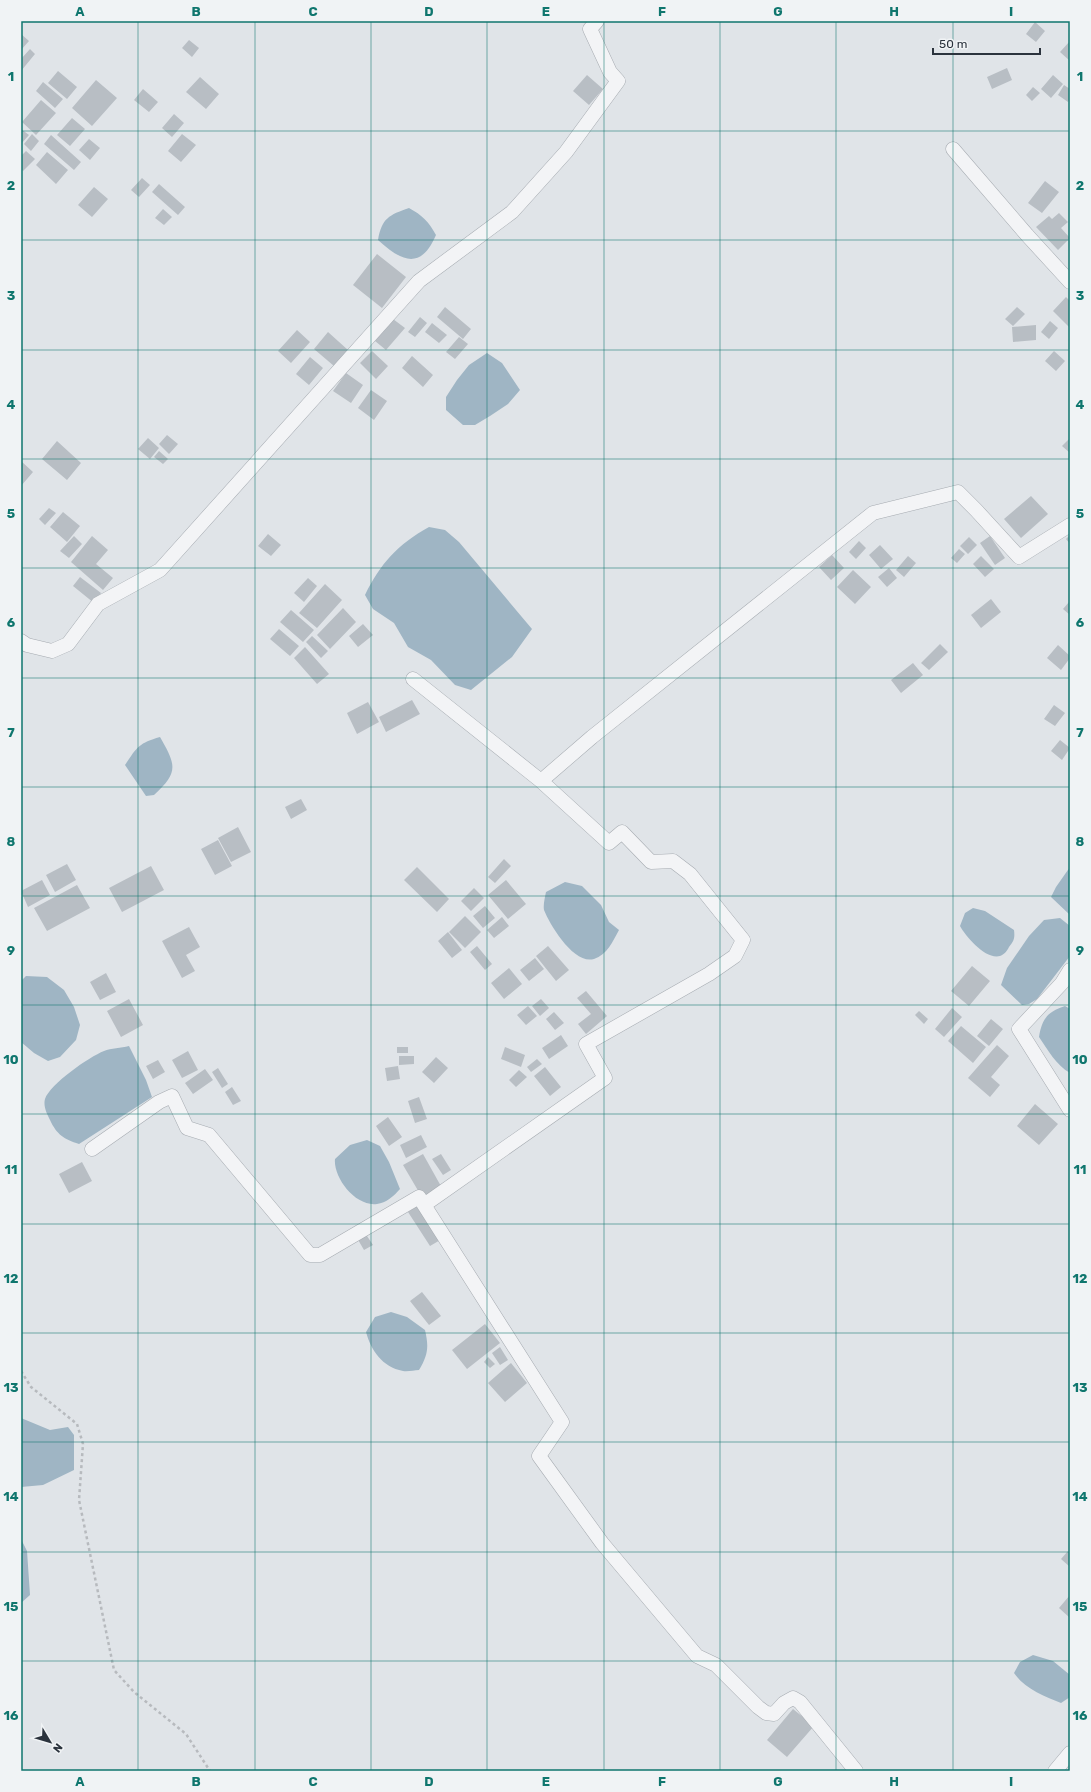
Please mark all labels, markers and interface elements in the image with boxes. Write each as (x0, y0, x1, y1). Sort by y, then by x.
text: A (75, 4, 85, 19)
text: B (191, 4, 201, 19)
text: C (308, 4, 318, 19)
text: D (424, 4, 434, 19)
text: E (542, 4, 550, 19)
text: F (658, 4, 666, 19)
text: G (773, 4, 783, 19)
text: H (889, 4, 899, 19)
text: I (1009, 4, 1013, 19)
scale bar (933, 30, 1040, 56)
text: 50 m (939, 37, 967, 51)
text: 1 (8, 69, 14, 84)
text: 1 (1077, 69, 1083, 84)
text: 2 (7, 178, 15, 193)
text: 2 (1076, 178, 1084, 193)
text: 3 (7, 288, 16, 303)
text: 3 (1076, 288, 1085, 303)
text: 4 (7, 397, 16, 412)
text: 4 (1076, 397, 1085, 412)
text: 5 (7, 506, 15, 521)
text: 5 (1076, 506, 1084, 521)
text: 6 (7, 615, 16, 630)
text: 6 (1076, 615, 1085, 630)
text: 7 (7, 725, 15, 740)
text: 7 (1076, 725, 1084, 740)
text: 8 (7, 834, 16, 849)
text: 8 (1076, 834, 1085, 849)
text: 9 (7, 943, 15, 958)
text: 9 (1076, 943, 1084, 958)
text: 10 (3, 1052, 19, 1067)
text: 10 (1072, 1052, 1088, 1067)
text: 11 (5, 1162, 17, 1177)
text: 11 (1074, 1162, 1086, 1177)
text: 12 (4, 1271, 18, 1286)
text: 12 (1073, 1271, 1087, 1286)
text: 13 (3, 1380, 19, 1395)
text: 13 (1072, 1380, 1088, 1395)
text: 14 (3, 1489, 19, 1504)
text: 14 (1072, 1489, 1088, 1504)
text: 15 (4, 1599, 18, 1614)
text: 15 (1073, 1599, 1087, 1614)
text: 16 (4, 1708, 19, 1723)
text: 16 (1073, 1708, 1088, 1723)
north arrow (30, 1722, 70, 1762)
text: N (50, 1741, 65, 1755)
text: A (75, 1774, 85, 1789)
text: B (191, 1774, 201, 1789)
text: C (308, 1774, 318, 1789)
text: D (424, 1774, 434, 1789)
text: E (542, 1774, 550, 1789)
text: F (658, 1774, 666, 1789)
text: G (773, 1774, 783, 1789)
text: H (889, 1774, 899, 1789)
text: I (1009, 1774, 1013, 1789)

